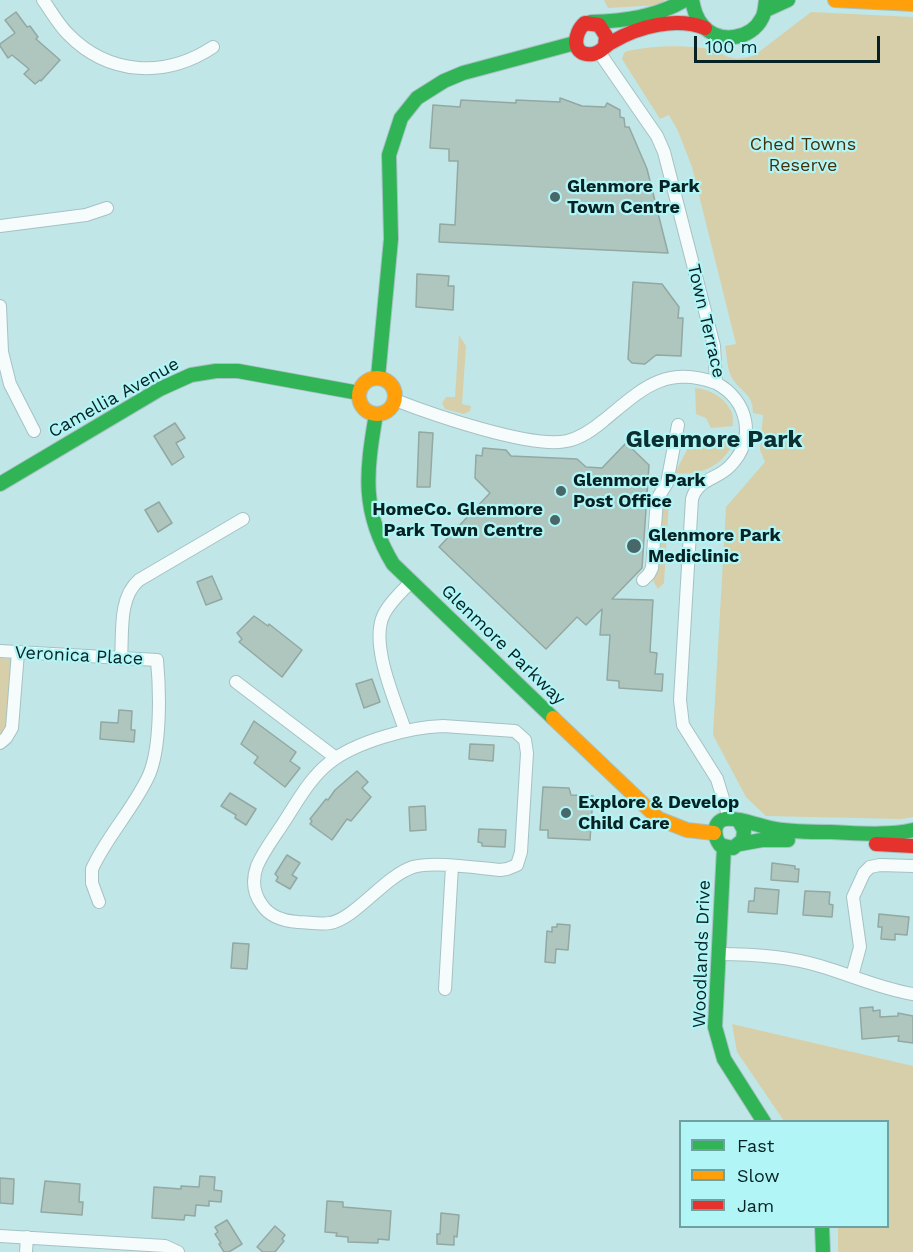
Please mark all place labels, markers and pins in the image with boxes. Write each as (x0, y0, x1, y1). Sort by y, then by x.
place label: Glenmore Park Town Centre (567, 176, 700, 219)
marker: Glenmore Park Town Centre (548, 190, 562, 204)
place label: Glenmore Park Post Office (573, 470, 706, 512)
marker: Glenmore Park Post Office (554, 484, 568, 498)
place label: HomeCo. Glenmore Park Town Centre (372, 499, 543, 542)
marker: HomeCo. Glenmore Park Town Centre (548, 513, 562, 527)
place label: Glenmore Park Mediclinic (648, 525, 781, 568)
marker: Glenmore Park Mediclinic (625, 537, 643, 555)
place label: Explore & Develop Child Care (578, 792, 739, 834)
marker: Explore & Develop Child Care (559, 806, 573, 820)

